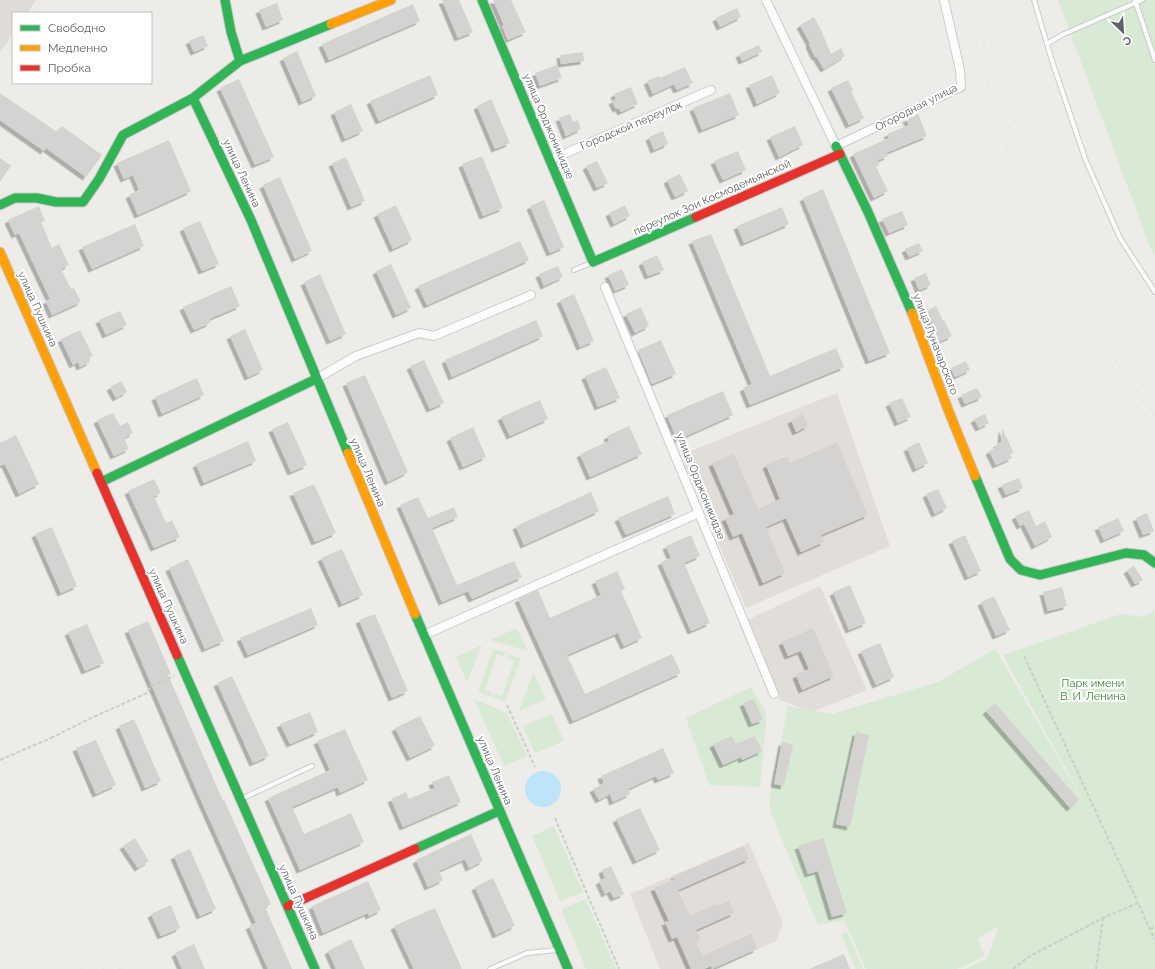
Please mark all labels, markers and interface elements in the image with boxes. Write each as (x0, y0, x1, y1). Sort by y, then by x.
legend (12, 12, 152, 84)
north arrow (1103, 12, 1143, 52)
text: Свободно (48, 21, 105, 35)
text: С (1120, 33, 1133, 48)
text: Медленно (48, 41, 107, 55)
text: Пробка (48, 61, 91, 75)
street label: улица Орджоникидзе (520, 71, 577, 182)
street label: Огородная улица (873, 81, 960, 134)
street label: Городской переулок (578, 98, 684, 153)
street label: улица Ленина (220, 137, 263, 209)
street label: переулок Зои Космодемьянской (631, 157, 793, 238)
street label: улица Пушкина (15, 269, 60, 349)
street label: улица Луначарского (910, 292, 961, 397)
street label: улица Орджоникидзе (673, 431, 728, 542)
street label: улица Ленина (347, 436, 388, 509)
street label: улица Пушкина (146, 566, 191, 646)
park label: Парк имени В. И. Ленина (1060, 677, 1126, 703)
street label: улица Ленина (474, 734, 515, 807)
street label: улица Пушкина (276, 862, 321, 942)

